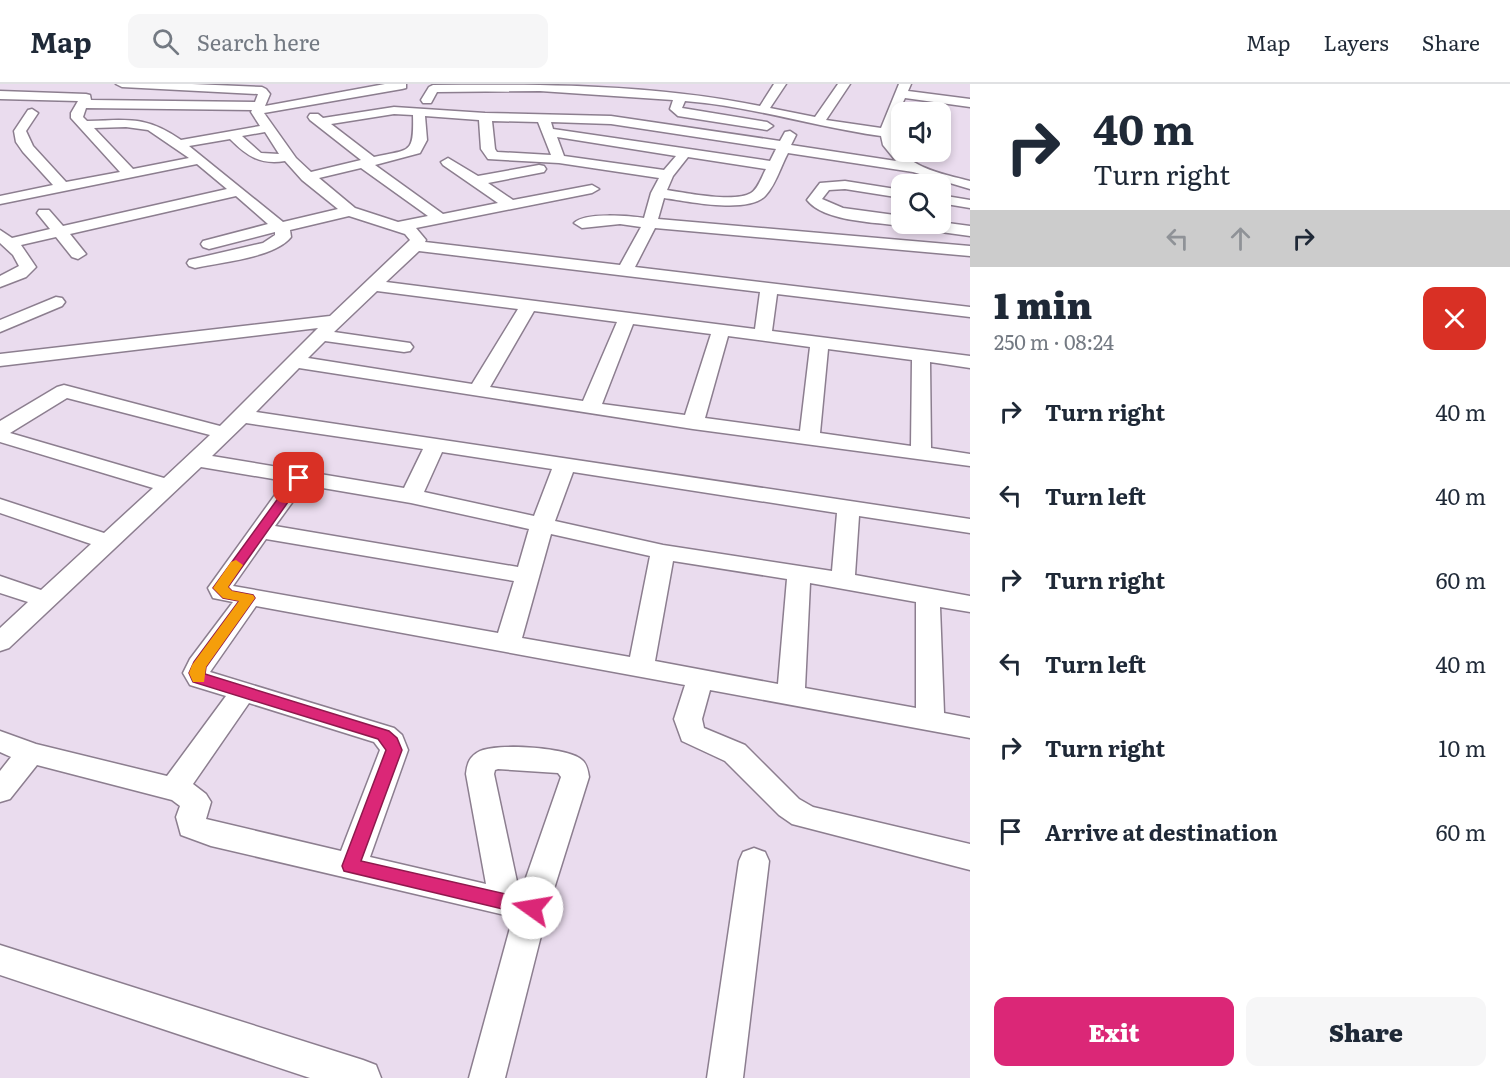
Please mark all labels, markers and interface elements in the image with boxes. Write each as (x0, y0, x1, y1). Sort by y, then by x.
search box (128, 14, 548, 68)
text: Map (30, 20, 92, 62)
icon: search (149, 25, 182, 58)
text: Search here (197, 25, 320, 58)
text: Map (1246, 26, 1291, 57)
text: Layers (1324, 26, 1389, 57)
text: Share (1422, 26, 1480, 57)
text: 40 m (1093, 96, 1194, 158)
map controls (891, 102, 951, 234)
button: sound (891, 102, 951, 162)
icon: right (994, 108, 1072, 186)
text: Turn right (1093, 153, 1230, 193)
button: search (891, 174, 951, 234)
icon: left (1161, 222, 1194, 255)
icon: ahead (1224, 222, 1257, 255)
icon: right (1287, 222, 1320, 255)
text: 1 min (994, 277, 1092, 330)
button: close (1423, 287, 1486, 350)
text: 250 m · 08:24 (994, 326, 1114, 356)
icon: right (994, 395, 1027, 428)
text: Turn right (1045, 395, 1165, 428)
text: 40 m (1435, 395, 1486, 428)
pin (273, 452, 324, 503)
icon: arrive (282, 461, 315, 494)
icon: left (994, 479, 1027, 512)
text: Turn left (1045, 479, 1146, 512)
text: 40 m (1435, 479, 1486, 512)
icon: right (994, 563, 1027, 596)
text: Turn right (1045, 563, 1165, 596)
text: 60 m (1436, 563, 1486, 596)
icon: left (994, 647, 1027, 680)
text: Turn left (1045, 647, 1146, 680)
text: 40 m (1435, 647, 1486, 680)
icon: right (994, 731, 1027, 764)
text: Turn right (1045, 731, 1165, 764)
text: 10 m (1439, 731, 1486, 764)
icon: arrive (994, 815, 1027, 848)
text: Arrive at destination (1045, 815, 1278, 848)
text: 60 m (1436, 815, 1486, 848)
position arrow (500, 876, 564, 940)
button: Exit (994, 997, 1234, 1066)
button: Share (1246, 997, 1486, 1066)

